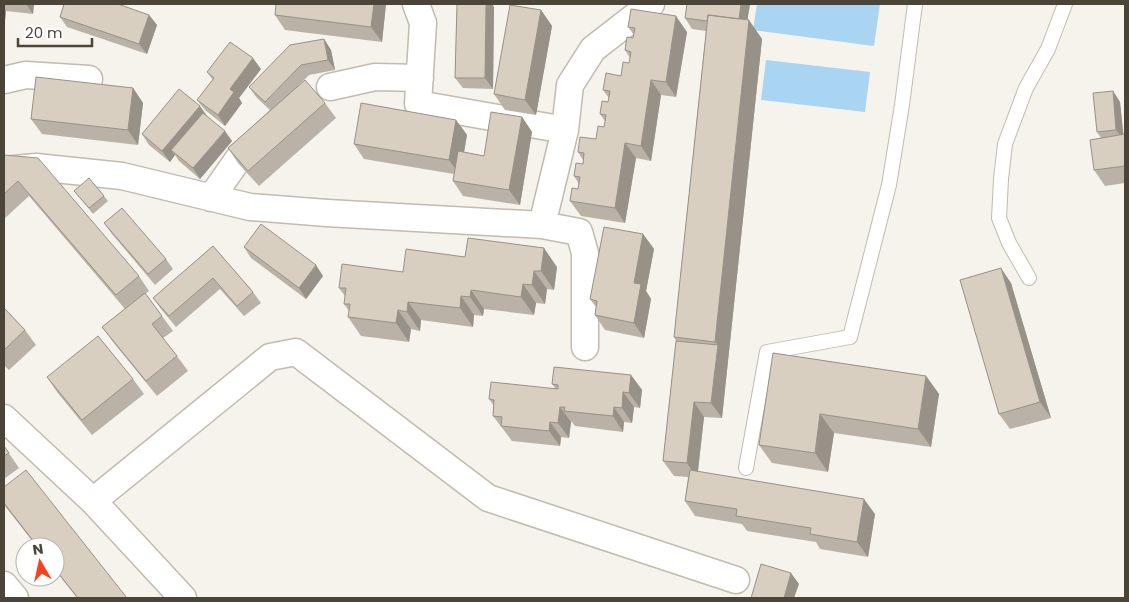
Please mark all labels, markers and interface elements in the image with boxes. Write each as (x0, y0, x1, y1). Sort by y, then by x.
scale bar (18, 15, 91, 47)
text: 20 m (25, 22, 63, 43)
north arrow (15, 537, 65, 587)
text: N (31, 538, 45, 560)

